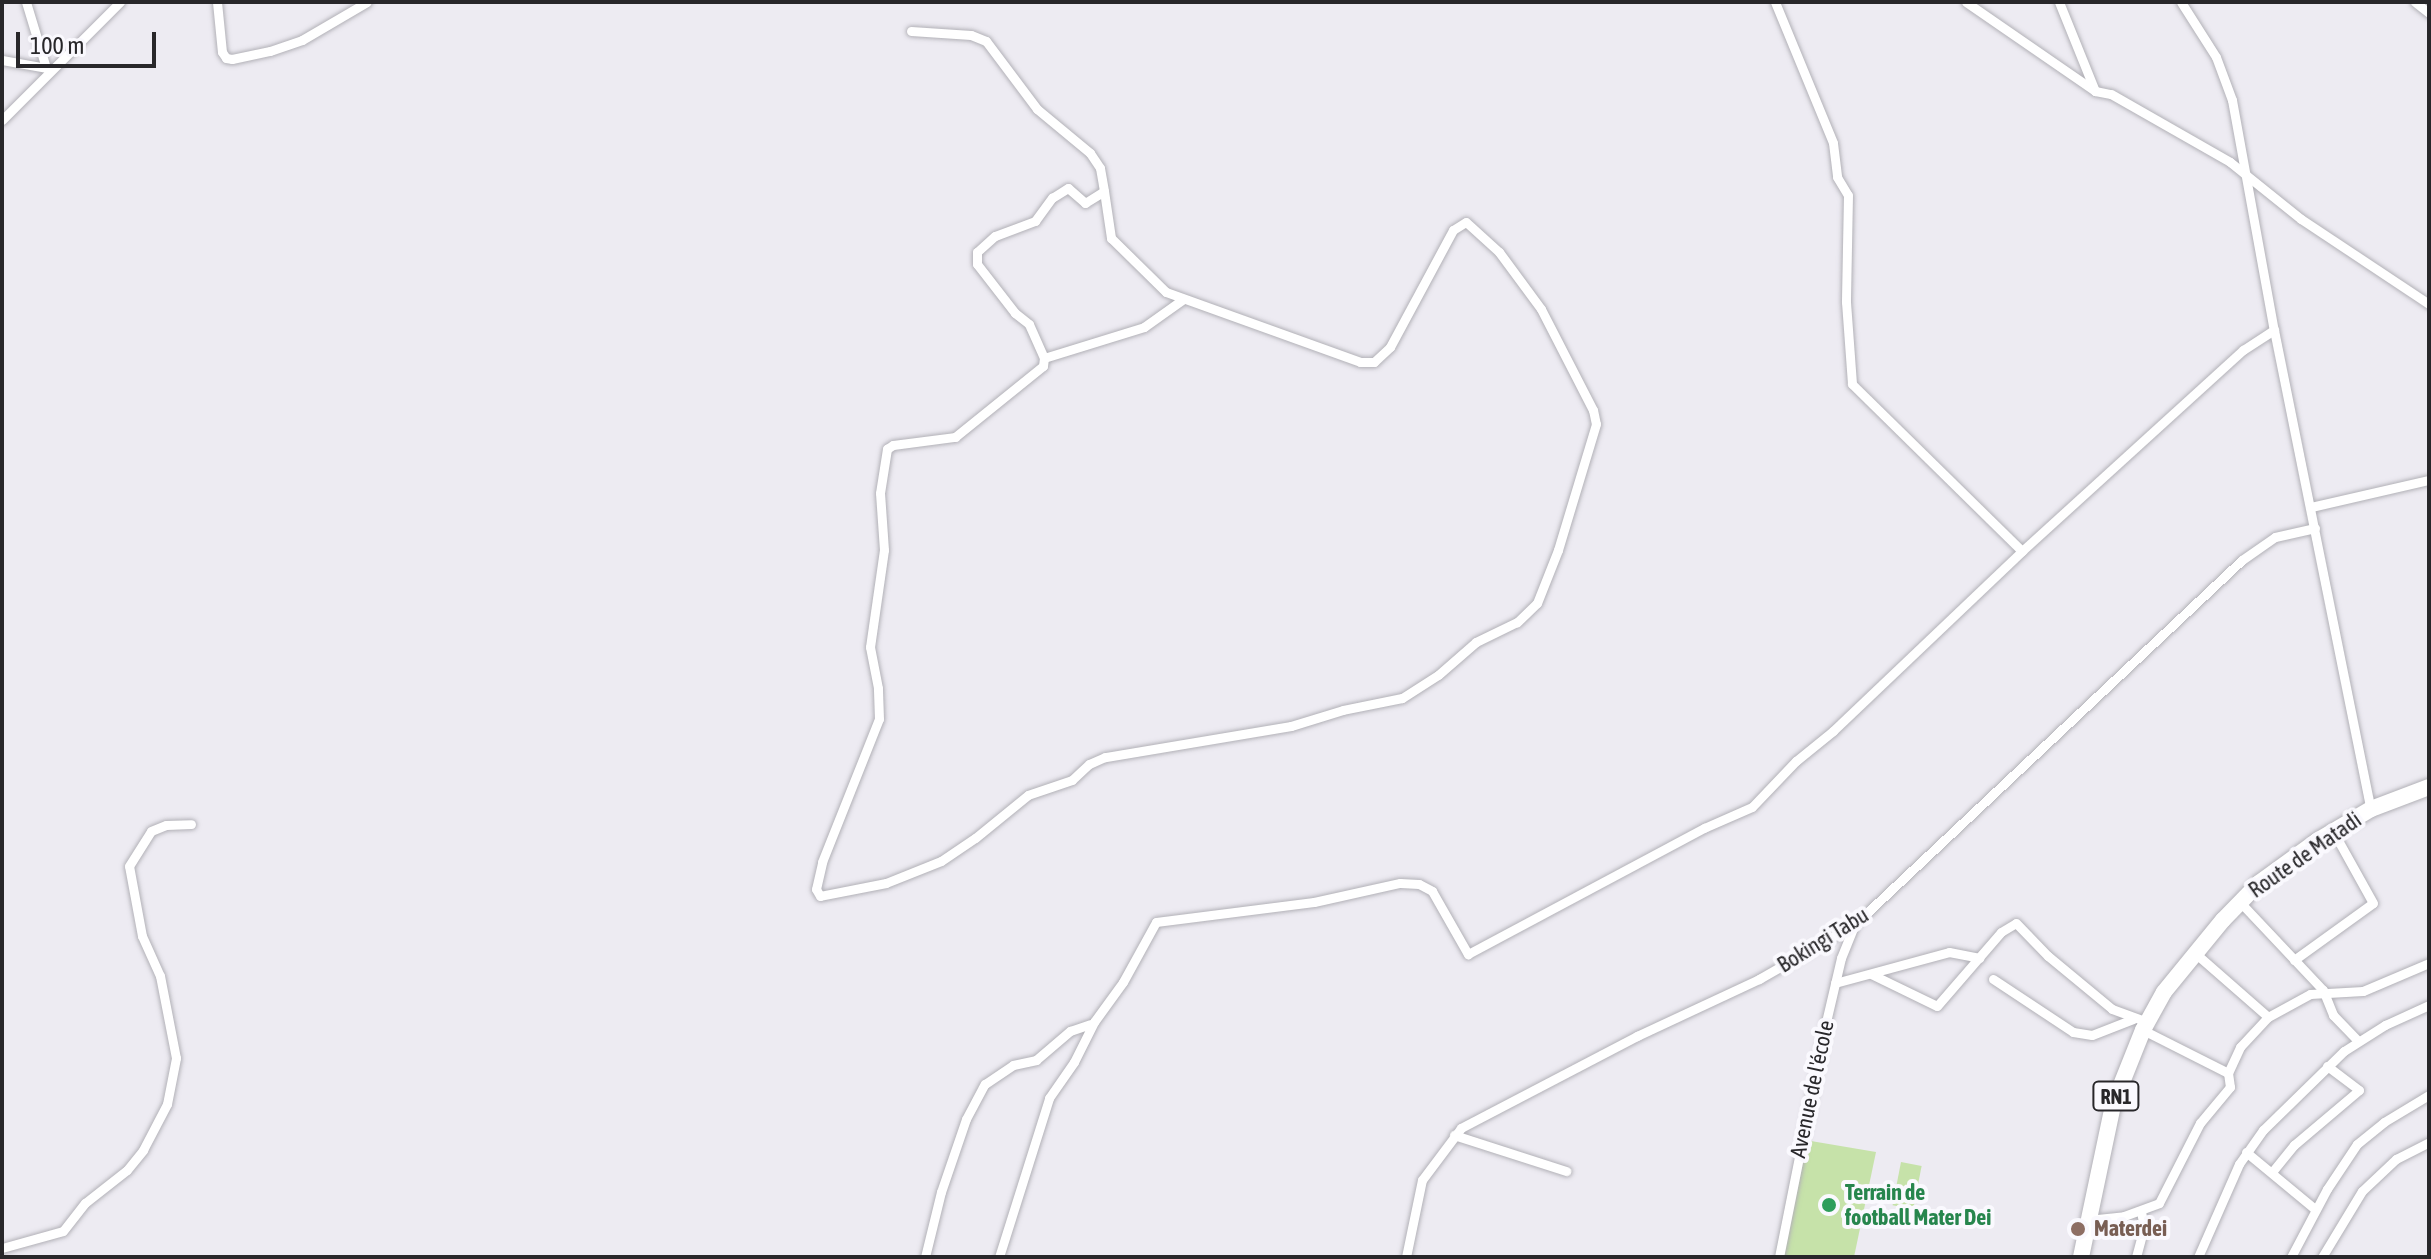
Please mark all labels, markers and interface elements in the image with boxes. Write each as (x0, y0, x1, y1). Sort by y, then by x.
scale bar (20, 16, 160, 66)
text: 100 m (30, 32, 84, 59)
street label: Route de Matadi (2244, 806, 2366, 904)
street label: Bokingi Tabu (1773, 902, 1873, 978)
street label: Avenue de l'école (1785, 1018, 1839, 1160)
road number: RN1 (2092, 1080, 2140, 1112)
place label: Terrain de football Mater Dei (1845, 1179, 1991, 1230)
marker: Terrain de football Mater Dei (1820, 1196, 1838, 1214)
place label: Materdei (2094, 1216, 2167, 1242)
marker: Materdei (2069, 1220, 2087, 1238)

